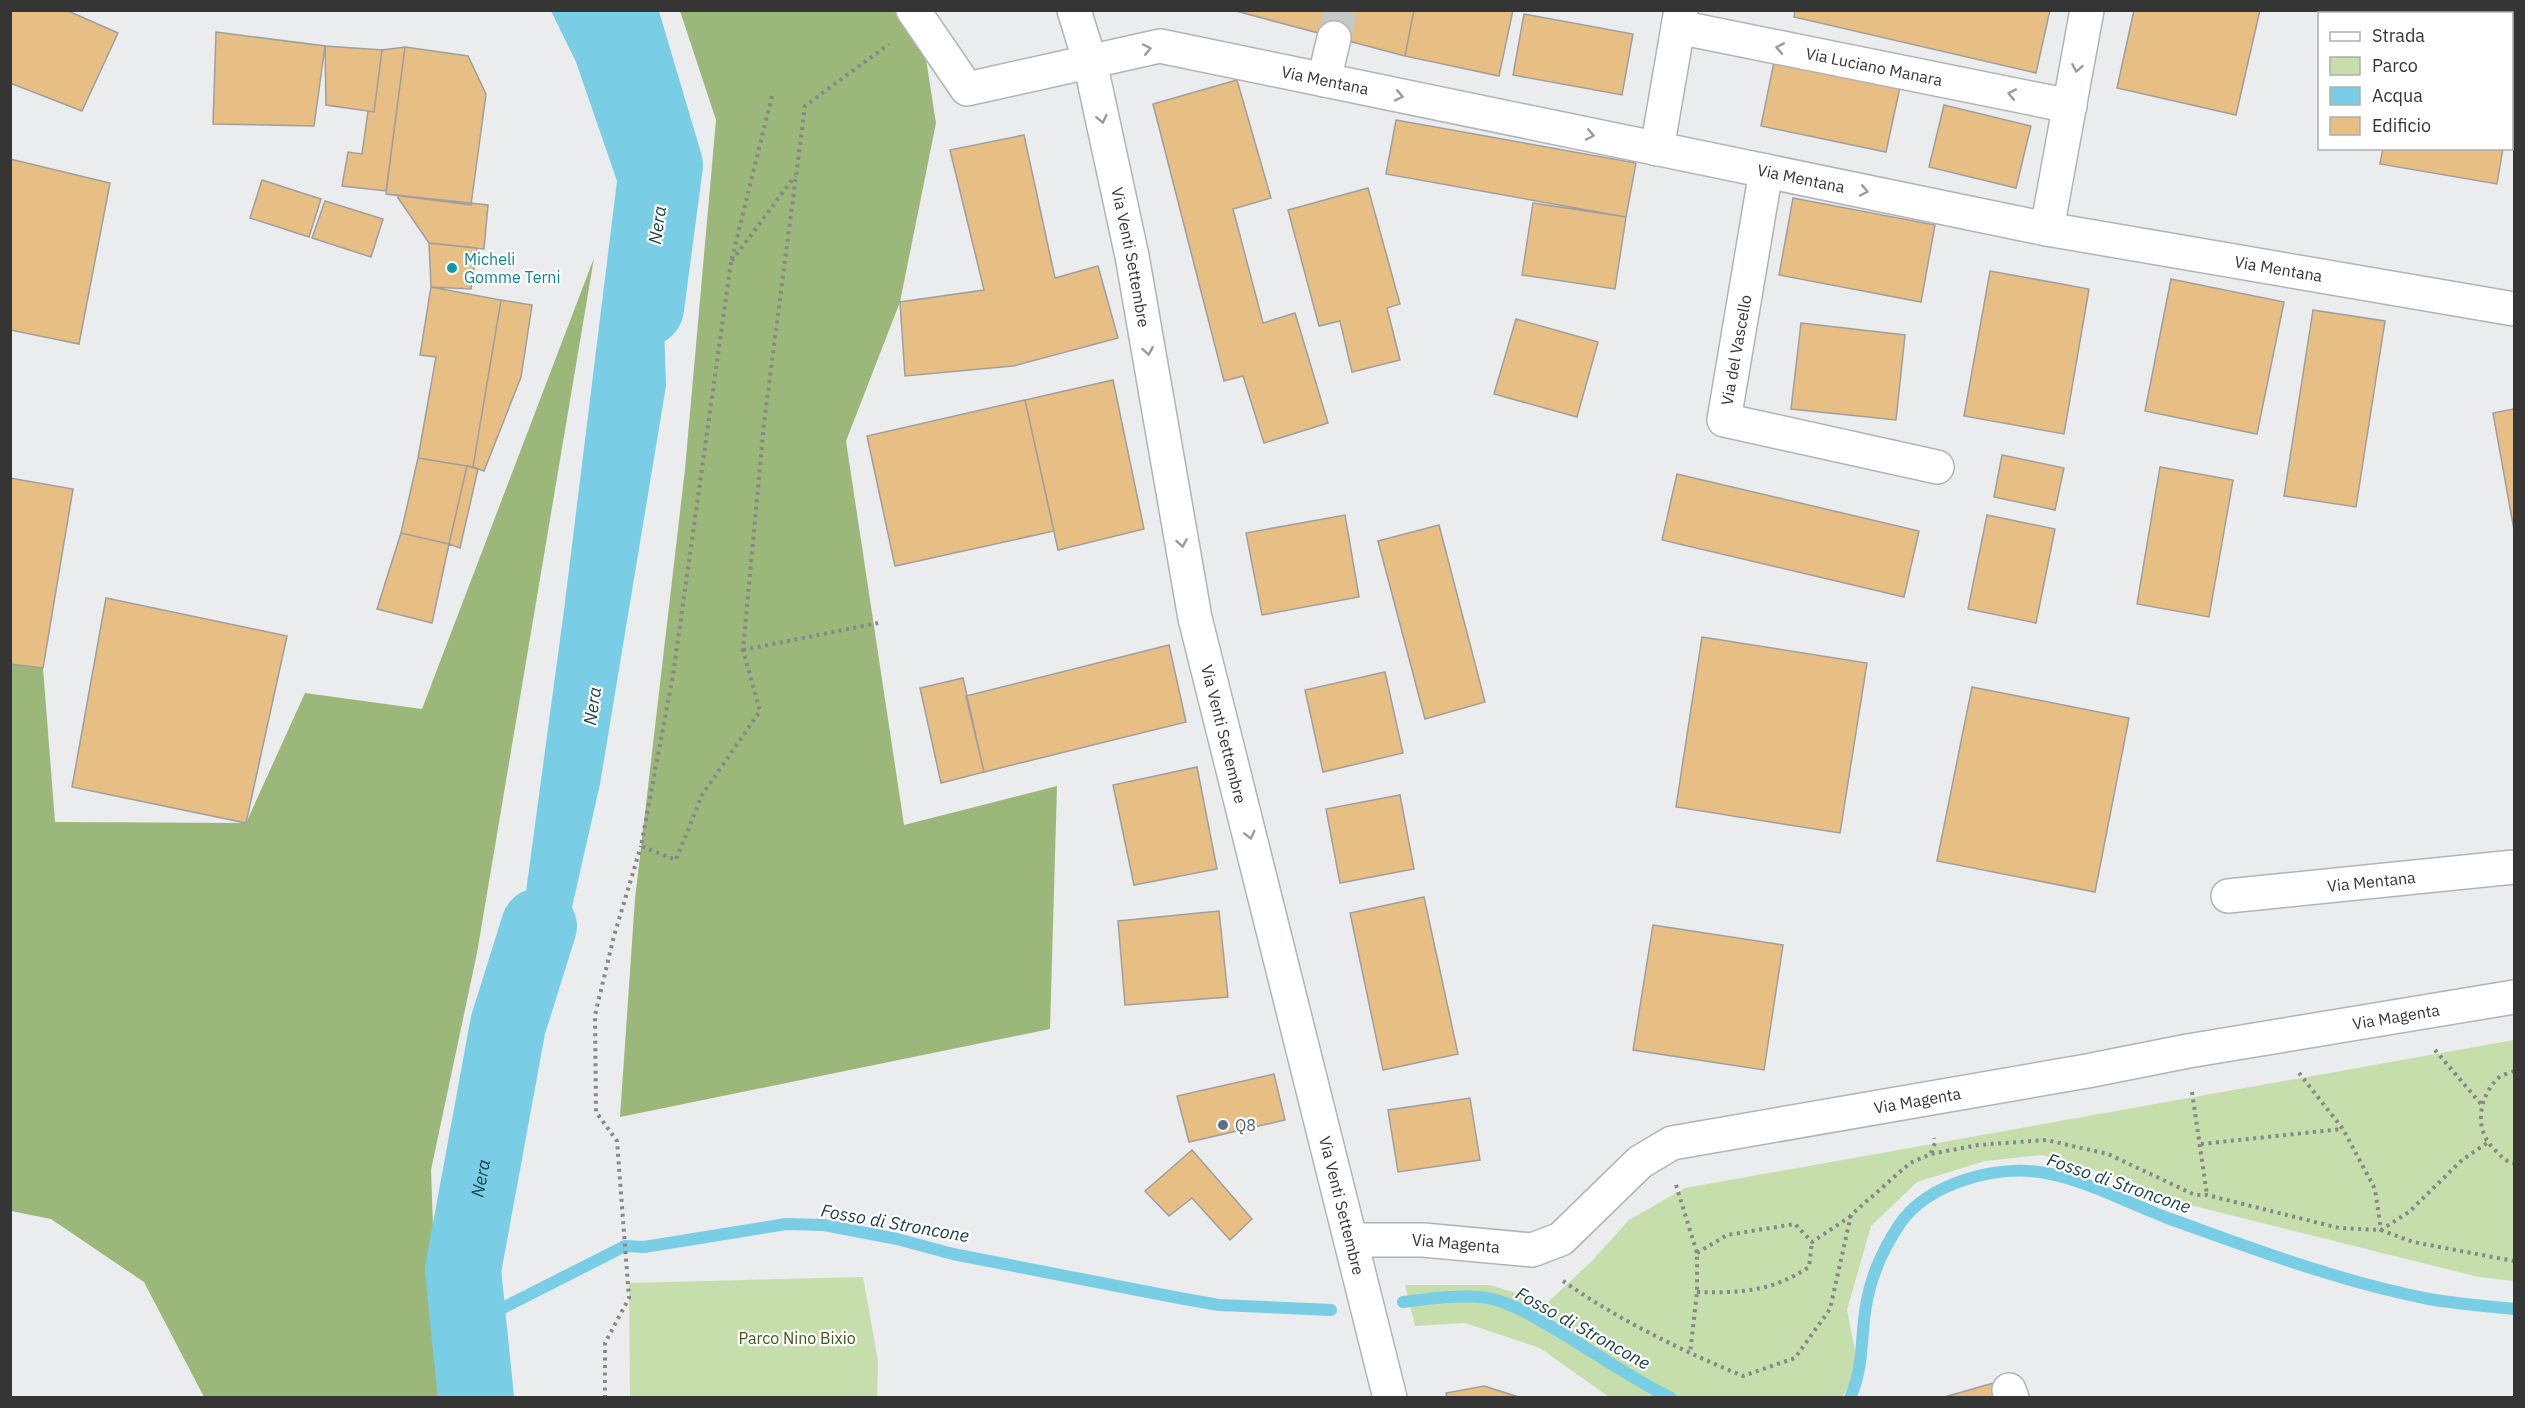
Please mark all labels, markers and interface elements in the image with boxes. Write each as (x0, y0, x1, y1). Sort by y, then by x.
legend (2318, 12, 2513, 150)
text: Strada (2372, 24, 2425, 47)
one-way arrow (1775, 42, 1785, 55)
one-way arrow (1142, 43, 1152, 56)
street label: Via Luciano Manara (1804, 43, 1945, 90)
text: Parco (2372, 54, 2418, 77)
street label: Via Mentana (1280, 61, 1371, 99)
one-way arrow (2071, 63, 2083, 73)
text: Acqua (2372, 84, 2423, 107)
one-way arrow (2008, 88, 2018, 101)
one-way arrow (1394, 89, 1404, 102)
one-way arrow (1095, 114, 1108, 124)
text: Edificio (2372, 114, 2431, 137)
one-way arrow (1585, 128, 1595, 141)
street label: Via Mentana (1756, 159, 1847, 197)
one-way arrow (1858, 184, 1868, 197)
street label: Via Venti Settembre (1107, 185, 1154, 329)
water label: Nera (643, 204, 671, 246)
place label: Micheli Gomme Terni (464, 249, 560, 287)
street label: Via Mentana (2233, 251, 2324, 286)
marker: Micheli Gomme Terni (445, 261, 459, 275)
street label: Via del Vascello (1716, 293, 1756, 407)
one-way arrow (1142, 347, 1154, 356)
one-way arrow (1175, 538, 1188, 548)
street label: Via Venti Settembre (1197, 663, 1251, 806)
water label: Nera (578, 685, 606, 727)
one-way arrow (1242, 830, 1255, 840)
street label: Via Mentana (2326, 867, 2417, 896)
street label: Via Magenta (2351, 999, 2442, 1034)
street label: Via Magenta (1872, 1083, 1963, 1118)
place label: Q8 (1235, 1115, 1256, 1135)
marker: Q8 (1216, 1118, 1230, 1132)
street label: Via Venti Settembre (1315, 1134, 1369, 1277)
water label: Fosso di Stroncone (2044, 1148, 2194, 1218)
water label: Nera (465, 1157, 495, 1199)
water label: Fosso di Stroncone (819, 1199, 971, 1247)
street label: Via Magenta (1412, 1230, 1501, 1257)
water label: Fosso di Stroncone (1512, 1282, 1654, 1374)
park label: Parco Nino Bixio (738, 1328, 856, 1348)

